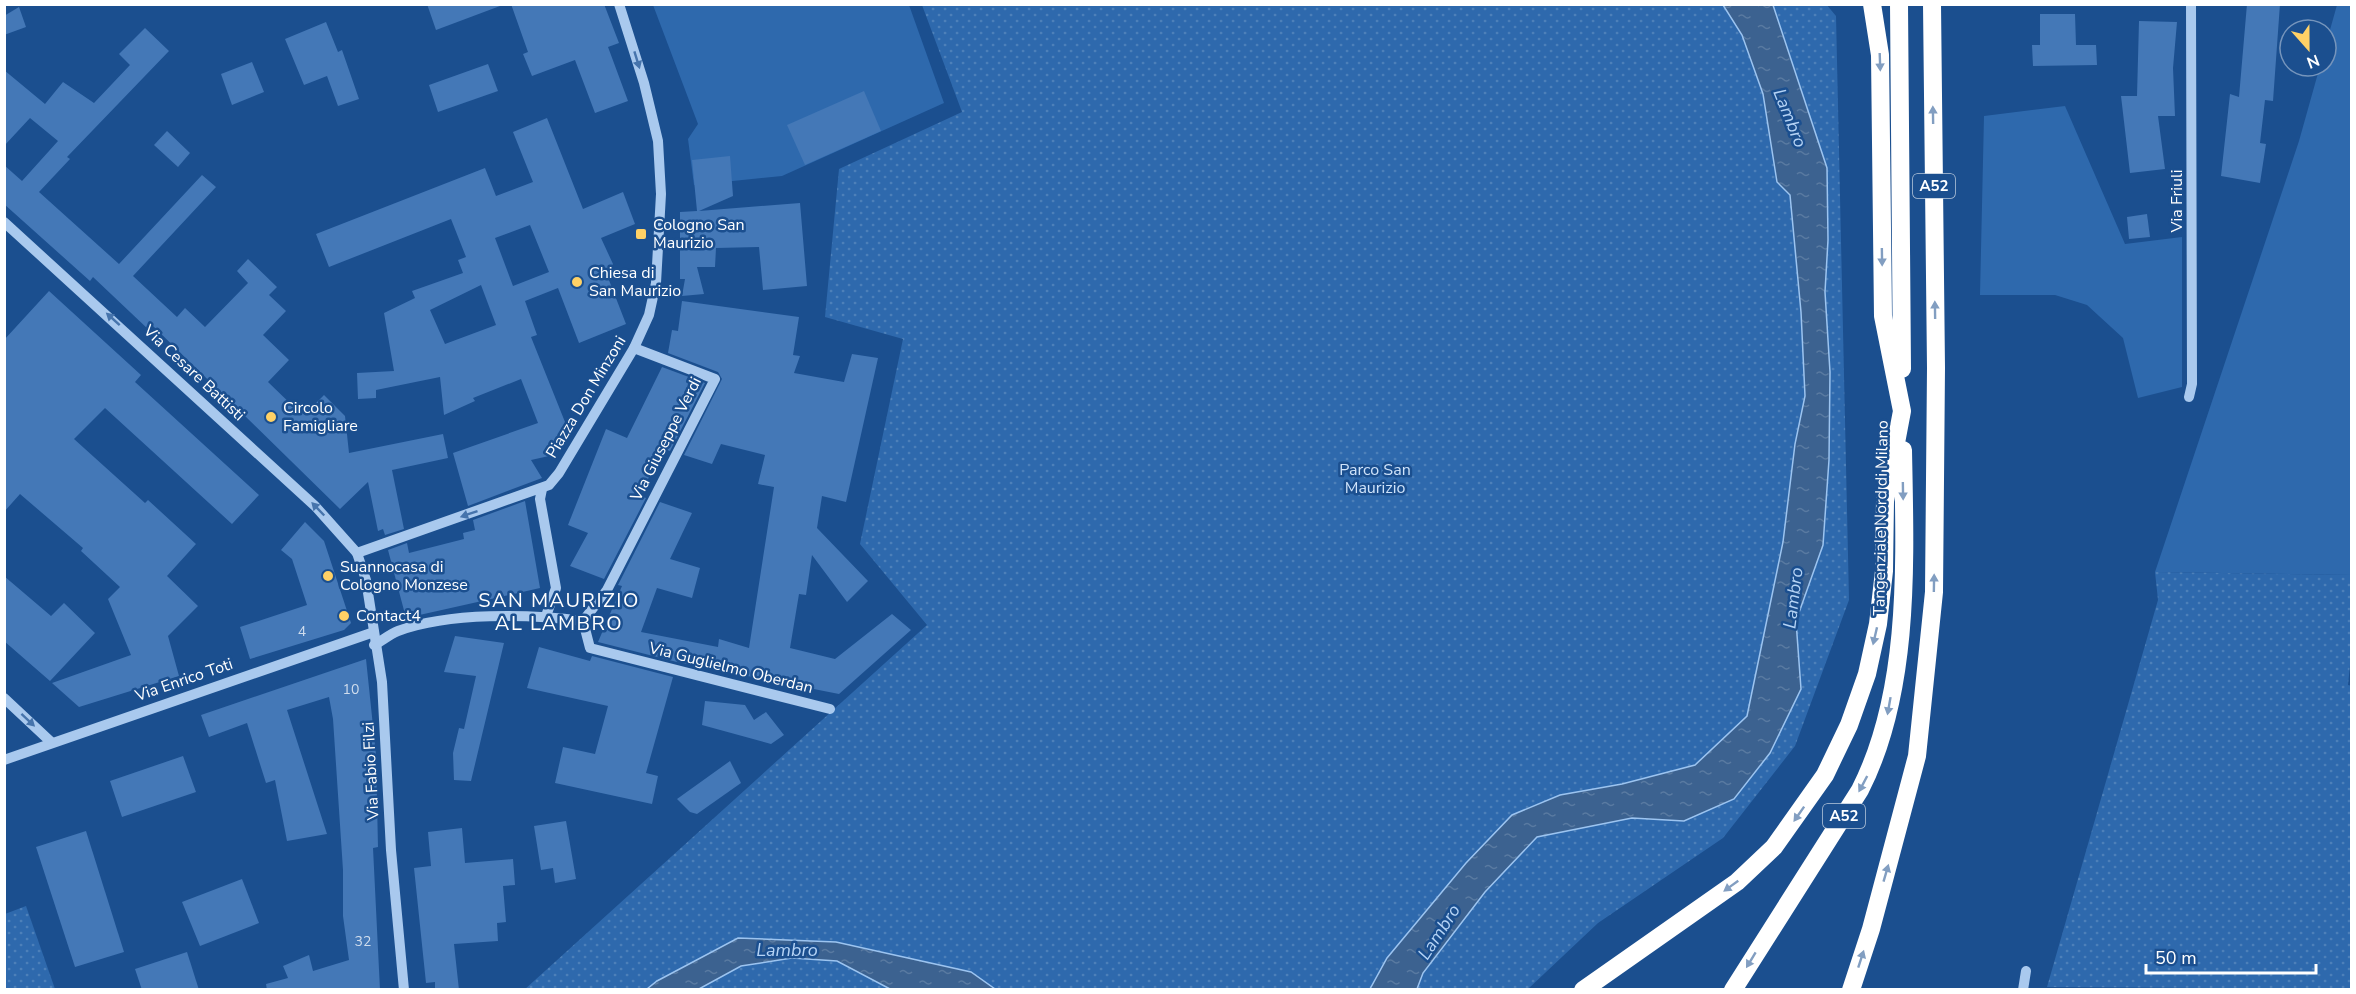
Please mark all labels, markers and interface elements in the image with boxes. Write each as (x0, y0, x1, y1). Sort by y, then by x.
north arrow (2278, 18, 2338, 78)
text: N (2303, 49, 2323, 73)
one-way arrow (633, 51, 642, 69)
one-way arrow (1875, 53, 1884, 72)
water label: Lambro (1767, 85, 1813, 151)
one-way arrow (1928, 105, 1938, 124)
street label: Via Friuli (2166, 170, 2188, 233)
road number: A52 (1913, 174, 1955, 198)
place label: Cologno San Maurizio (653, 214, 745, 254)
marker: Cologno San Maurizio (634, 227, 648, 241)
one-way arrow (1877, 248, 1887, 267)
place label: Chiesa di San Maurizio (589, 262, 681, 302)
marker: Chiesa di San Maurizio (570, 275, 584, 289)
one-way arrow (1931, 300, 1940, 319)
one-way arrow (106, 312, 121, 326)
street label: Via Cesare Battisti (138, 319, 250, 426)
street label: Piazza Don Minzoni (541, 332, 631, 462)
street label: Via Giuseppe Verdi (625, 373, 707, 506)
place label: Circolo Famigliare (283, 397, 358, 437)
marker: Circolo Famigliare (264, 410, 278, 424)
street label: Tangenziale Nord di Milano (1868, 420, 1894, 616)
park label: Parco San Maurizio (1339, 459, 1411, 499)
one-way arrow (1898, 481, 1908, 500)
one-way arrow (311, 503, 325, 517)
one-way arrow (460, 510, 478, 520)
place label: Suannocasa di Cologno Monzese (340, 556, 468, 596)
water label: Lambro (1777, 566, 1809, 630)
marker: Suannocasa di Cologno Monzese (321, 569, 335, 583)
one-way arrow (1929, 573, 1939, 592)
district label: SAN MAURIZIO AL LAMBRO (478, 587, 640, 637)
place label: Contact4 (356, 605, 421, 627)
marker: Contact4 (337, 609, 351, 623)
house number: 4 (298, 622, 306, 641)
one-way arrow (1870, 626, 1879, 645)
street label: Via Guglielmo Oberdan (646, 637, 815, 699)
street label: Via Enrico Toti (131, 653, 236, 707)
house number: 10 (343, 680, 359, 699)
one-way arrow (1885, 697, 1894, 716)
one-way arrow (20, 713, 35, 726)
street label: Via Fabio Filzi (357, 721, 385, 822)
one-way arrow (1858, 776, 1868, 793)
road number: A52 (1823, 804, 1865, 828)
one-way arrow (1793, 805, 1805, 821)
one-way arrow (1882, 864, 1892, 882)
one-way arrow (1724, 880, 1739, 892)
water label: Lambro (1412, 900, 1466, 964)
house number: 32 (355, 932, 371, 951)
scale bar (2146, 937, 2316, 975)
water label: Lambro (756, 938, 818, 962)
text: 50 m (2155, 946, 2197, 970)
one-way arrow (1856, 950, 1866, 968)
one-way arrow (1746, 952, 1756, 969)

